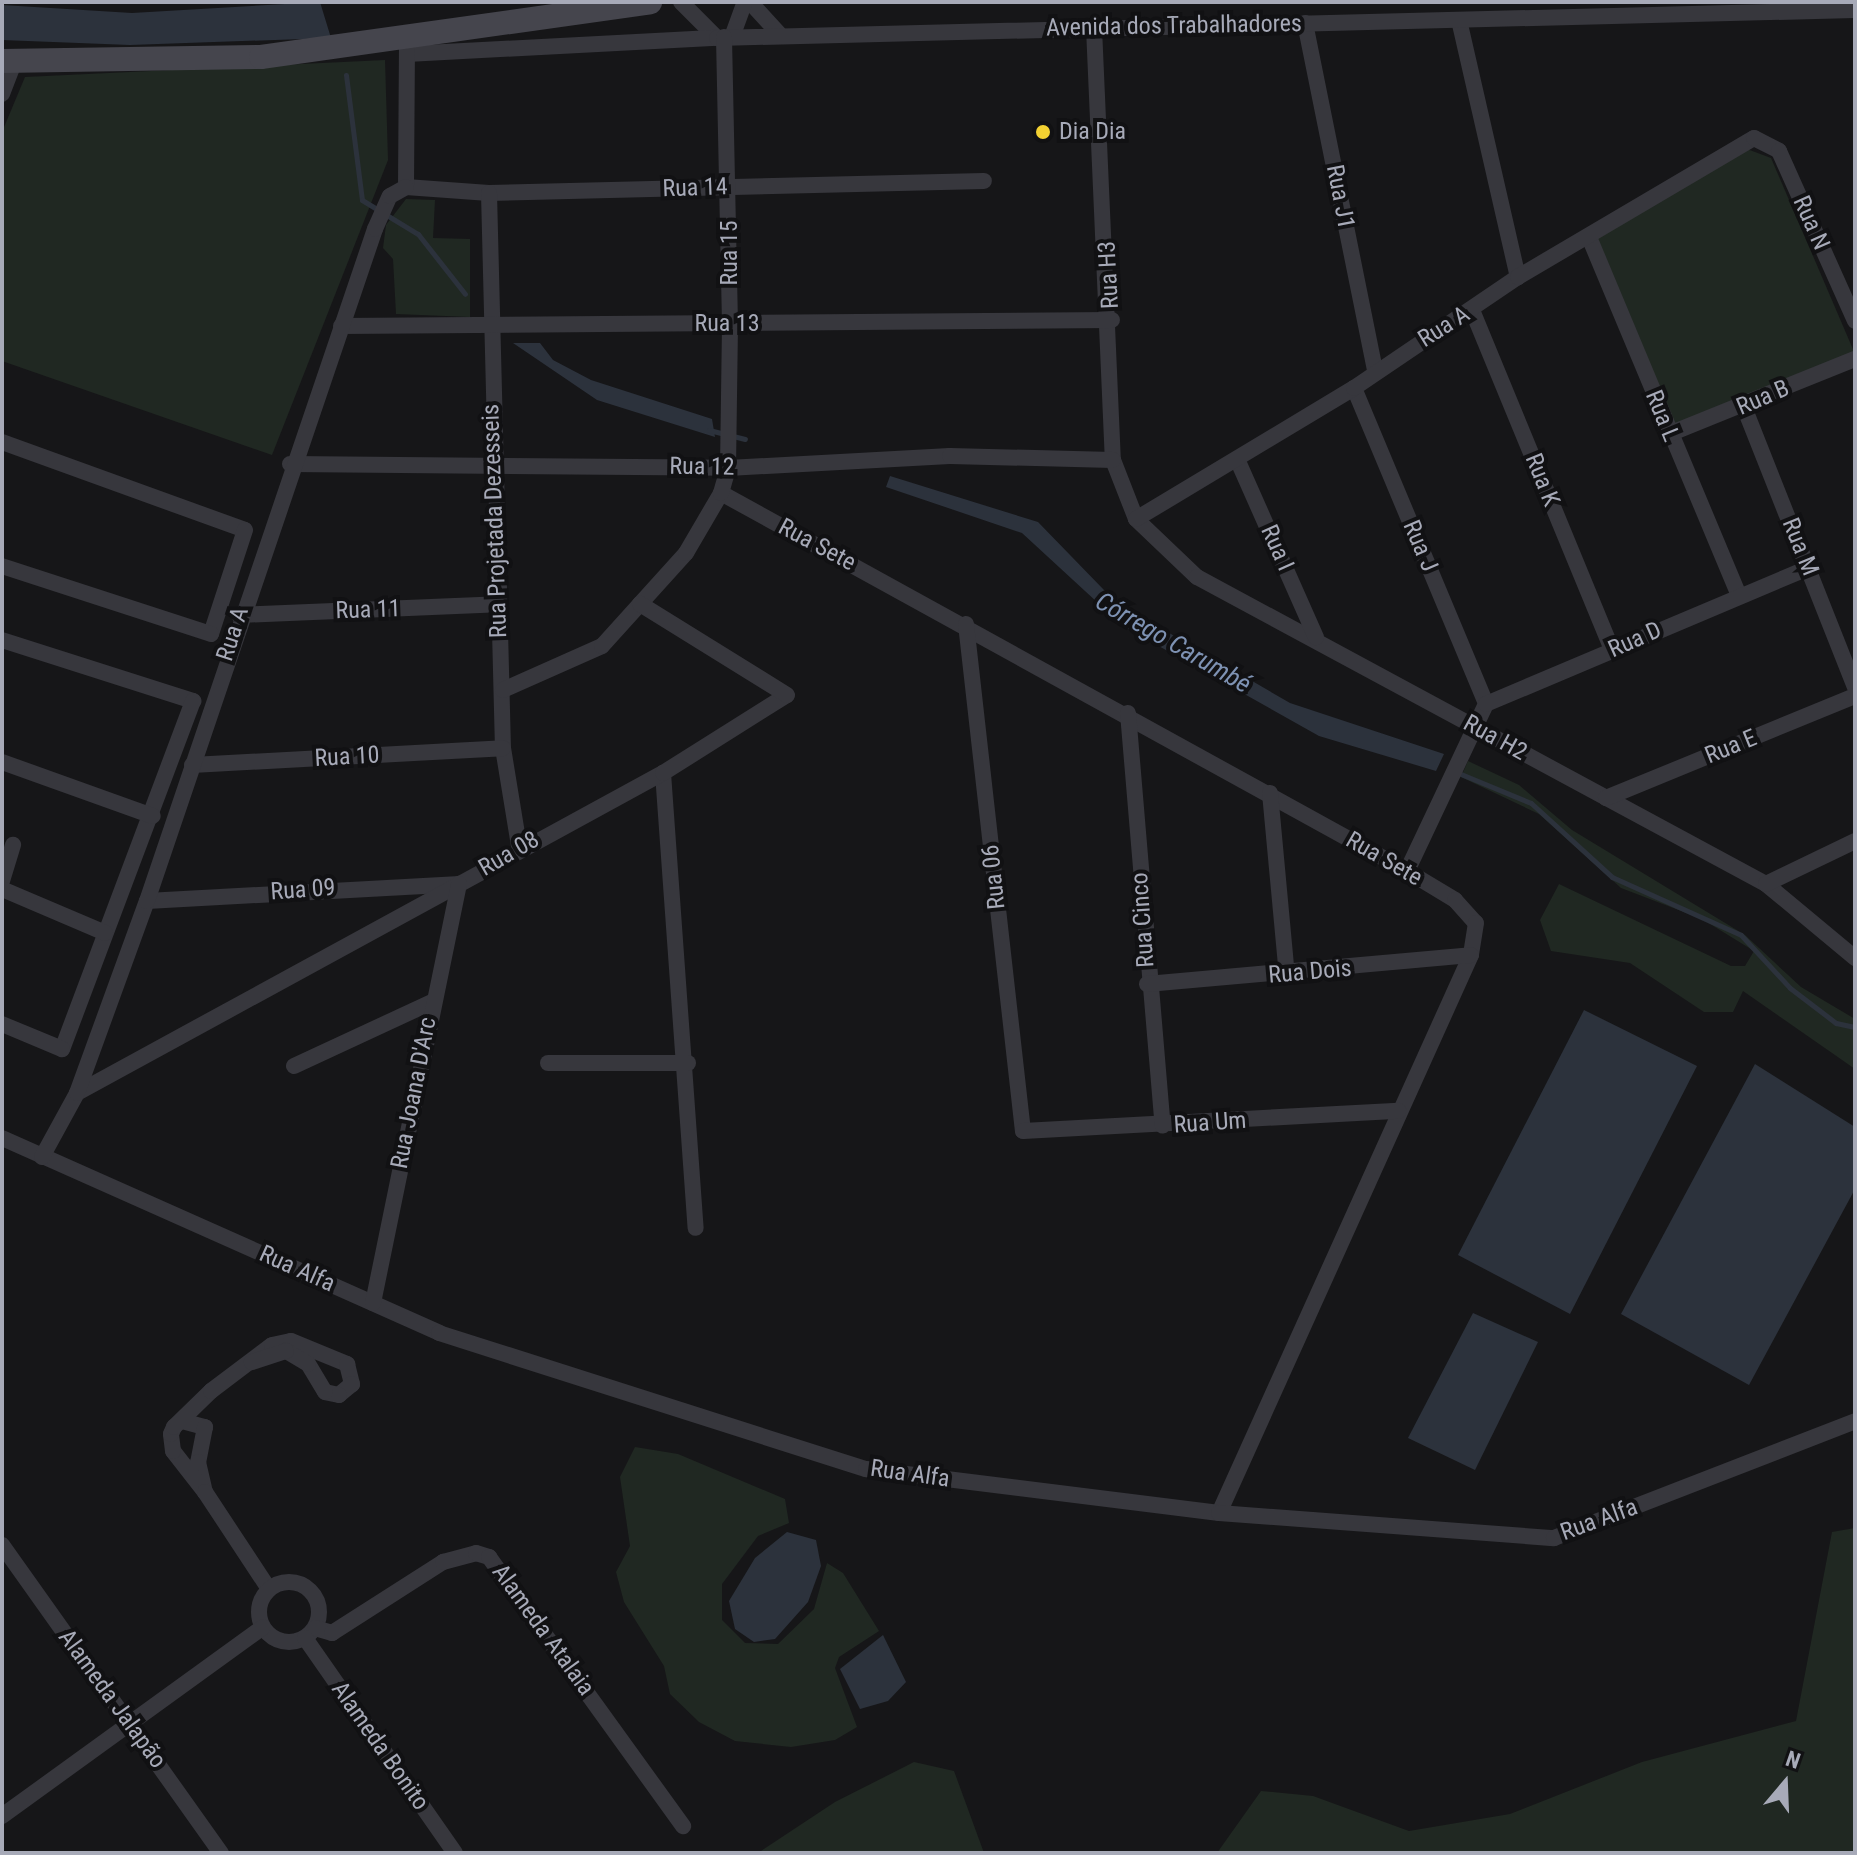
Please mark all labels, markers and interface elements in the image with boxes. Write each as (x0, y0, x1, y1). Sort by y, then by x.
street label: Avenida dos Trabalhadores (1046, 9, 1302, 43)
place label: Dia Dia (1059, 118, 1126, 146)
marker: Dia Dia (1034, 123, 1052, 141)
street label: Rua J1 (1320, 162, 1360, 232)
street label: Rua 14 (662, 172, 728, 204)
street label: Rua N (1786, 191, 1836, 255)
street label: Rua 15 (716, 220, 744, 286)
street label: Rua H3 (1093, 240, 1125, 310)
street label: Rua A (1413, 300, 1475, 354)
street label: Rua 13 (694, 310, 760, 338)
street label: Rua B (1732, 374, 1794, 422)
street label: Rua L (1639, 386, 1685, 446)
street label: Rua Projetada Dezesseis (477, 404, 513, 638)
street label: Rua K (1518, 449, 1566, 511)
street label: Rua 12 (669, 452, 735, 482)
street label: Rua Sete (773, 513, 861, 577)
street label: Rua M (1776, 514, 1824, 580)
street label: Rua J (1396, 516, 1444, 576)
street label: Rua I (1254, 521, 1300, 575)
water label: Córrego Carumbé (1090, 586, 1256, 700)
street label: Rua 11 (335, 594, 401, 626)
street label: Rua A (211, 603, 255, 665)
street label: Rua D (1604, 616, 1666, 664)
street label: Rua H2 (1458, 709, 1532, 767)
street label: Rua E (1701, 724, 1761, 770)
street label: Rua 10 (314, 741, 380, 773)
street label: Rua 08 (474, 825, 544, 883)
street label: Rua Sete (1341, 826, 1427, 892)
street label: Rua 06 (976, 843, 1012, 911)
street label: Rua Cinco (1125, 872, 1161, 968)
street label: Rua 09 (270, 873, 336, 907)
street label: Rua Dois (1267, 954, 1353, 990)
street label: Rua Joana D'Arc (385, 1015, 443, 1171)
street label: Rua Um (1173, 1106, 1247, 1140)
street label: Rua Alfa (255, 1240, 339, 1298)
street label: Rua Alfa (868, 1454, 952, 1494)
street label: Rua Alfa (1557, 1493, 1641, 1547)
street label: Alameda Atalaia (486, 1559, 600, 1701)
street label: Alameda Jalapão (52, 1624, 172, 1774)
street label: Alameda Bonito (325, 1676, 435, 1816)
north arrow (1745, 1743, 1825, 1823)
text: N (1783, 1746, 1803, 1774)

